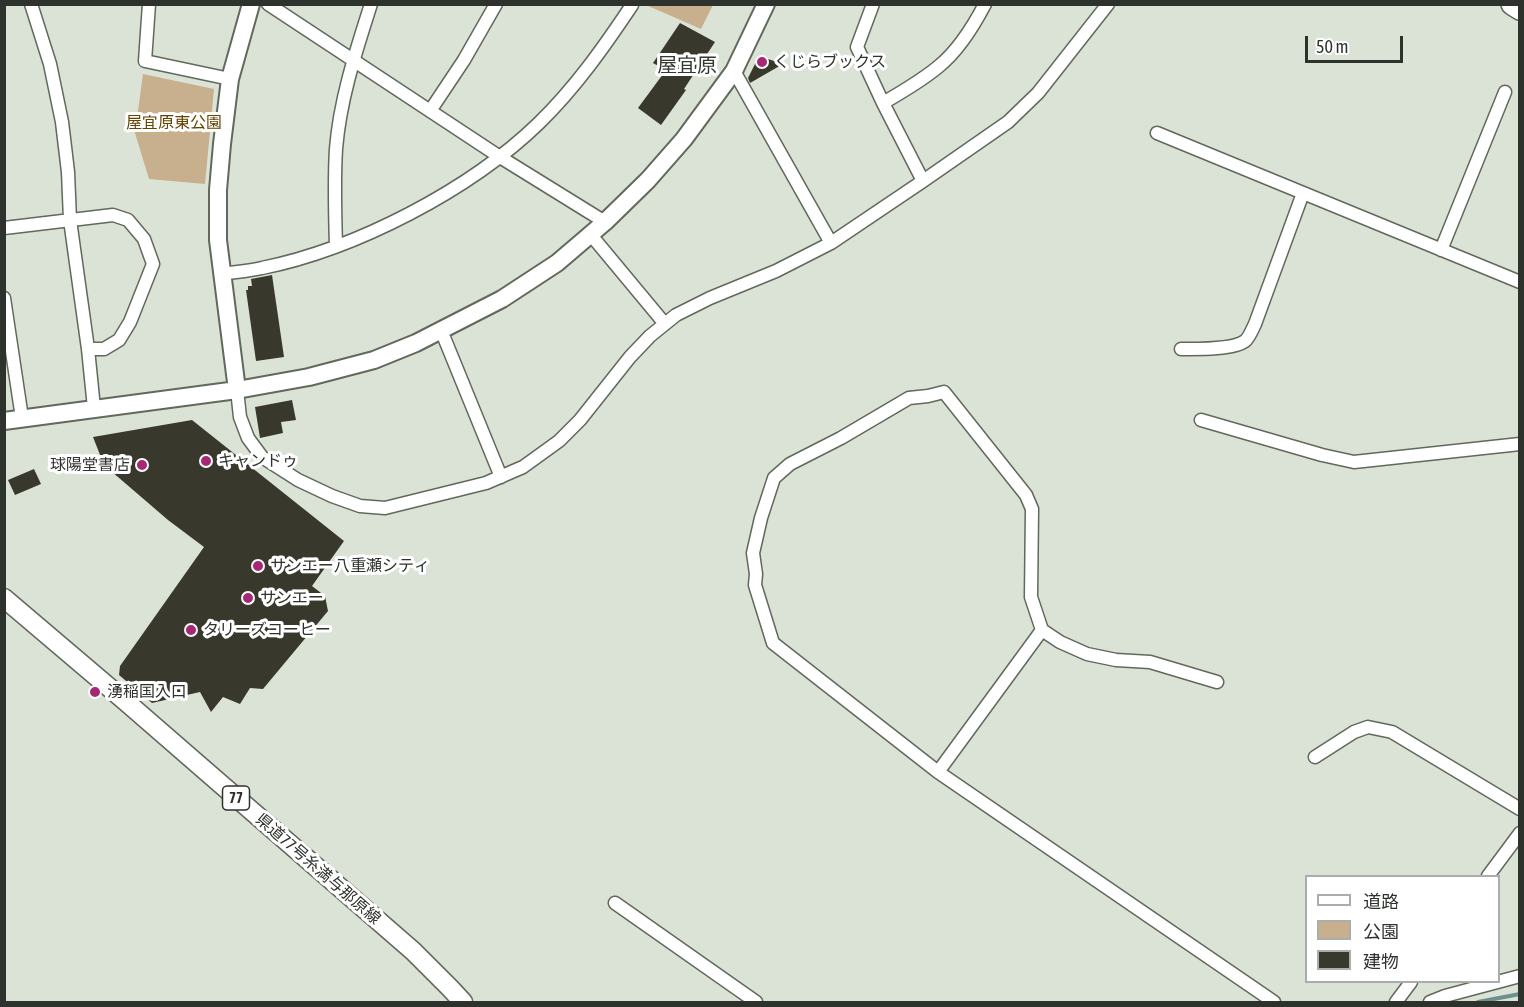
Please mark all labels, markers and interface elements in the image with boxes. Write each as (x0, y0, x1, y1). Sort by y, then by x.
scale bar (1308, 24, 1406, 62)
text: 50 m (1316, 36, 1348, 57)
place label: くじらブックス (774, 52, 886, 72)
district label: 屋宜原 (657, 54, 717, 78)
marker: くじらブックス (755, 55, 769, 69)
park label: 屋宜原東公園 (126, 113, 222, 133)
place label: キャンドゥ (218, 451, 298, 471)
marker: キャンドゥ (199, 454, 213, 468)
place label: 球陽堂書店 (50, 455, 130, 475)
marker: 球陽堂書店 (135, 458, 149, 472)
place label: サンエー八重瀬シティ (270, 556, 430, 576)
marker: サンエー八重瀬シティ (251, 559, 265, 573)
place label: サンエー (260, 588, 324, 608)
marker: サンエー (241, 591, 255, 605)
place label: タリーズコーヒー (203, 620, 331, 640)
marker: タリーズコーヒー (184, 623, 198, 637)
place label: 湧稲国入口 (107, 682, 187, 702)
marker: 湧稲国入口 (88, 685, 102, 699)
road number: 77 (222, 786, 250, 810)
street label: 県道77号糸満与那原線 (252, 810, 384, 928)
legend (1305, 875, 1500, 983)
text: 道路 (1363, 891, 1399, 912)
text: 公園 (1363, 921, 1399, 942)
text: 建物 (1363, 951, 1399, 972)

